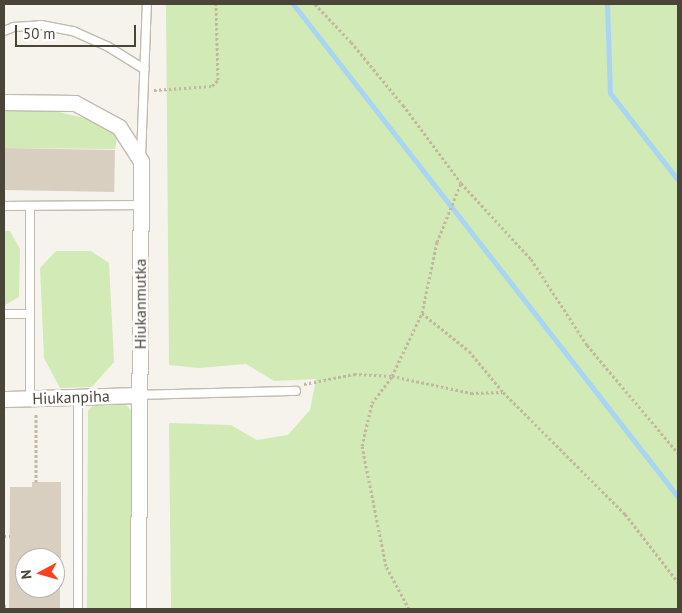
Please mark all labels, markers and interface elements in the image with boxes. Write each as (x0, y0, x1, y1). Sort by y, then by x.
scale bar (18, 15, 139, 47)
text: 50 m (23, 24, 56, 43)
street label: Hiukanmutka (130, 259, 150, 349)
street label: Hiukanpiha (32, 386, 110, 408)
north arrow (15, 548, 65, 598)
text: N (17, 569, 36, 580)

